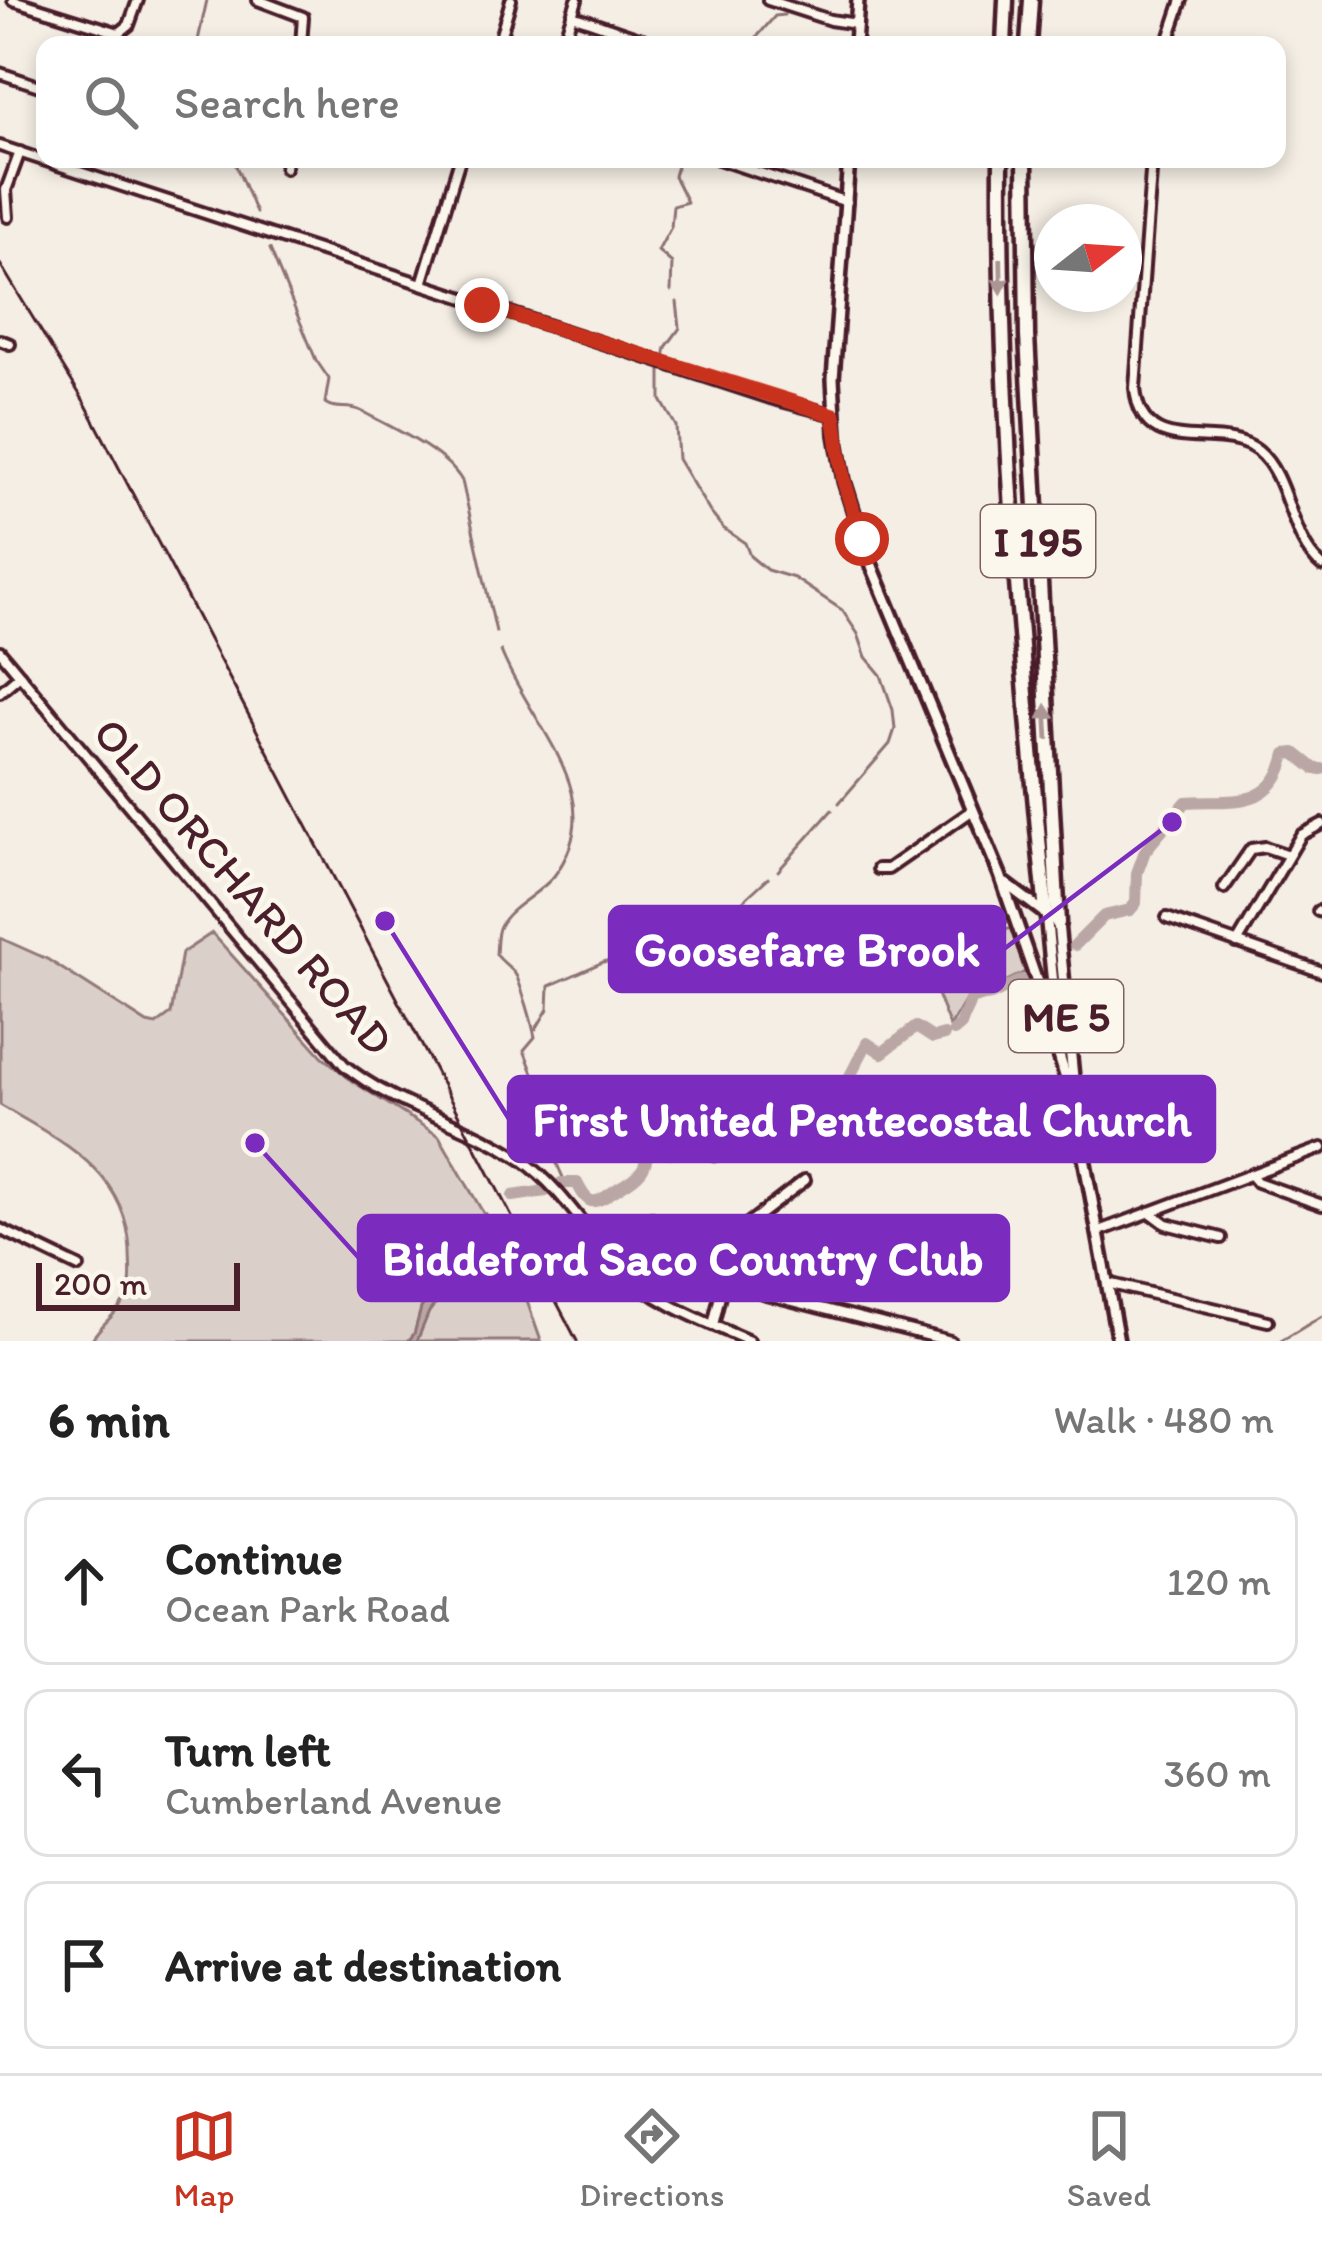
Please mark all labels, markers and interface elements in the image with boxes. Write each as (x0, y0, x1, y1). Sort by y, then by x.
search box (36, 36, 1286, 168)
icon: search (78, 69, 144, 135)
text: Search here (174, 75, 400, 129)
north arrow (1034, 204, 1142, 312)
one-way arrow (991, 258, 1011, 296)
route end (455, 278, 509, 332)
road number: I 195 (981, 505, 1095, 577)
route start (835, 512, 889, 566)
one-way arrow (1037, 703, 1056, 741)
street label: OLD ORCHARD ROAD (83, 706, 405, 1066)
callout: Goosefare Brook (610, 907, 1004, 991)
text: Goosefare Brook (634, 920, 980, 978)
road number: ME 5 (1009, 980, 1123, 1052)
callout: First United Pentecostal Church (509, 1077, 1214, 1161)
text: First United Pentecostal Church (533, 1090, 1193, 1148)
callout: Biddeford Saco Country Club (359, 1216, 1008, 1300)
text: Biddeford Saco Country Club (382, 1229, 984, 1287)
scale bar (36, 1257, 240, 1310)
text: 200 m (54, 1264, 147, 1303)
text: 6 min (48, 1389, 170, 1450)
text: Walk · 480 m (1053, 1396, 1274, 1443)
text: Continue (165, 1531, 343, 1585)
icon: ahead (51, 1548, 117, 1614)
text: 120 m (1167, 1558, 1271, 1605)
text: Ocean Park Road (165, 1585, 450, 1632)
text: Turn left (165, 1723, 331, 1777)
icon: left (51, 1740, 117, 1806)
text: 360 m (1164, 1750, 1271, 1797)
text: Cumberland Avenue (165, 1777, 502, 1824)
icon: arrive (51, 1932, 117, 1998)
text: Arrive at destination (165, 1938, 561, 1992)
tab: Map (171, 2103, 237, 2214)
tab: Directions (579, 2103, 724, 2214)
tab: Saved (1067, 2103, 1151, 2214)

